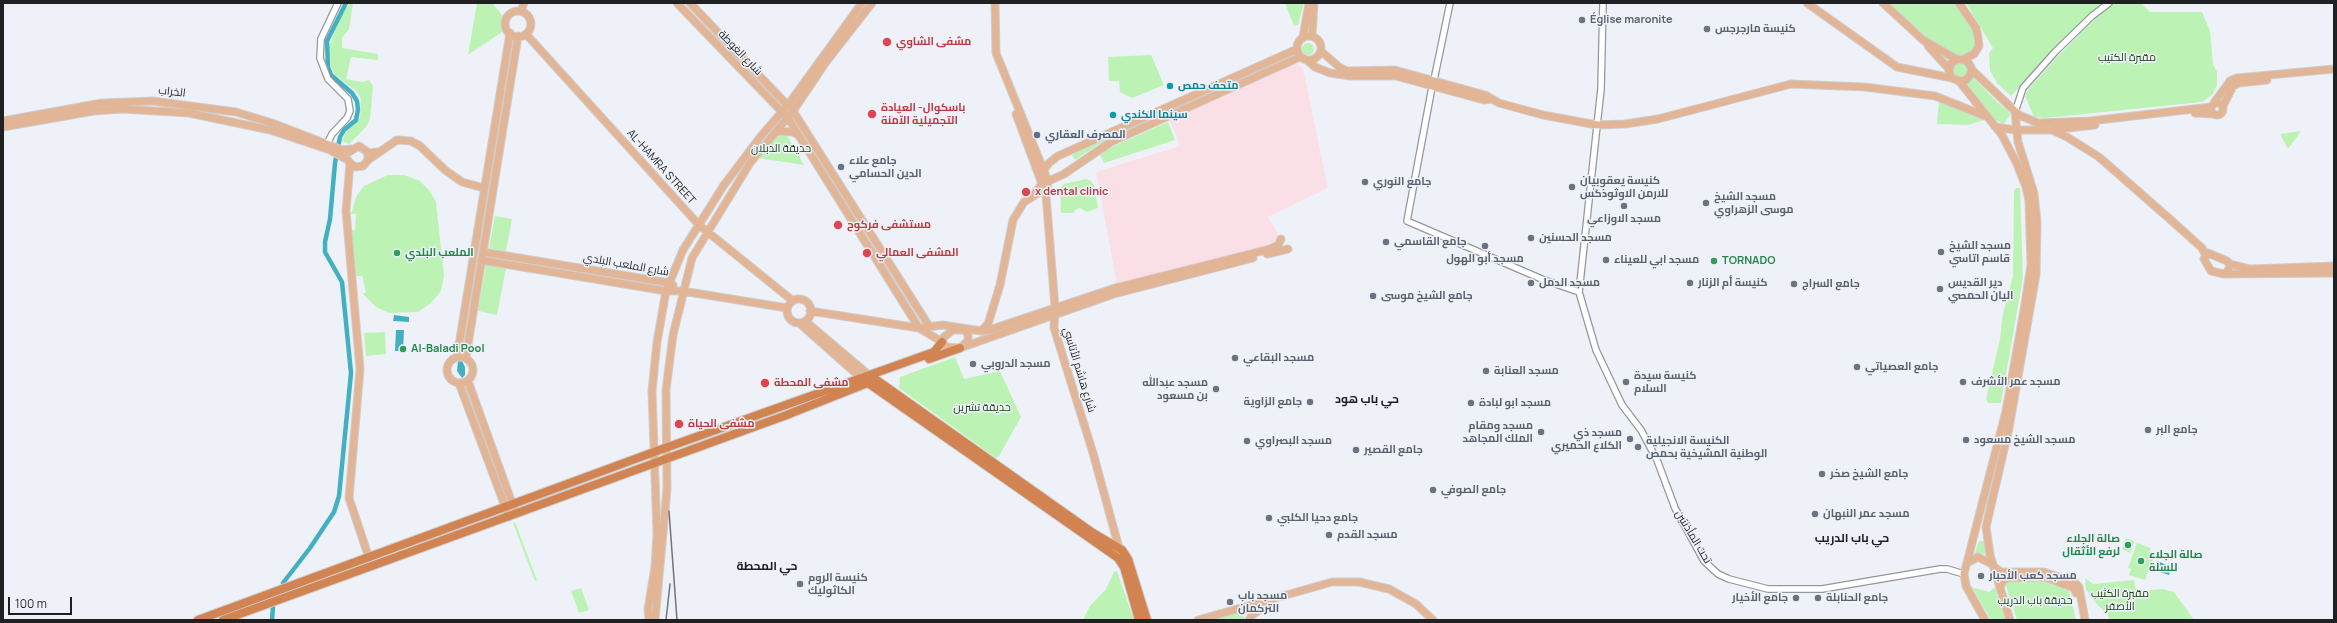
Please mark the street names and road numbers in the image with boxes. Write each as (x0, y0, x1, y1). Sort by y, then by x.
street label: شارع الغوطة (715, 28, 765, 78)
street label: الخراب (158, 84, 186, 100)
street label: AL-HAMRA STREET (624, 127, 698, 207)
street label: شارع الملعب البلدي (582, 251, 670, 279)
street label: شارع هاشم الأتاسي (1060, 326, 1098, 414)
street label: تحت المأذنتين (1672, 508, 1714, 566)

